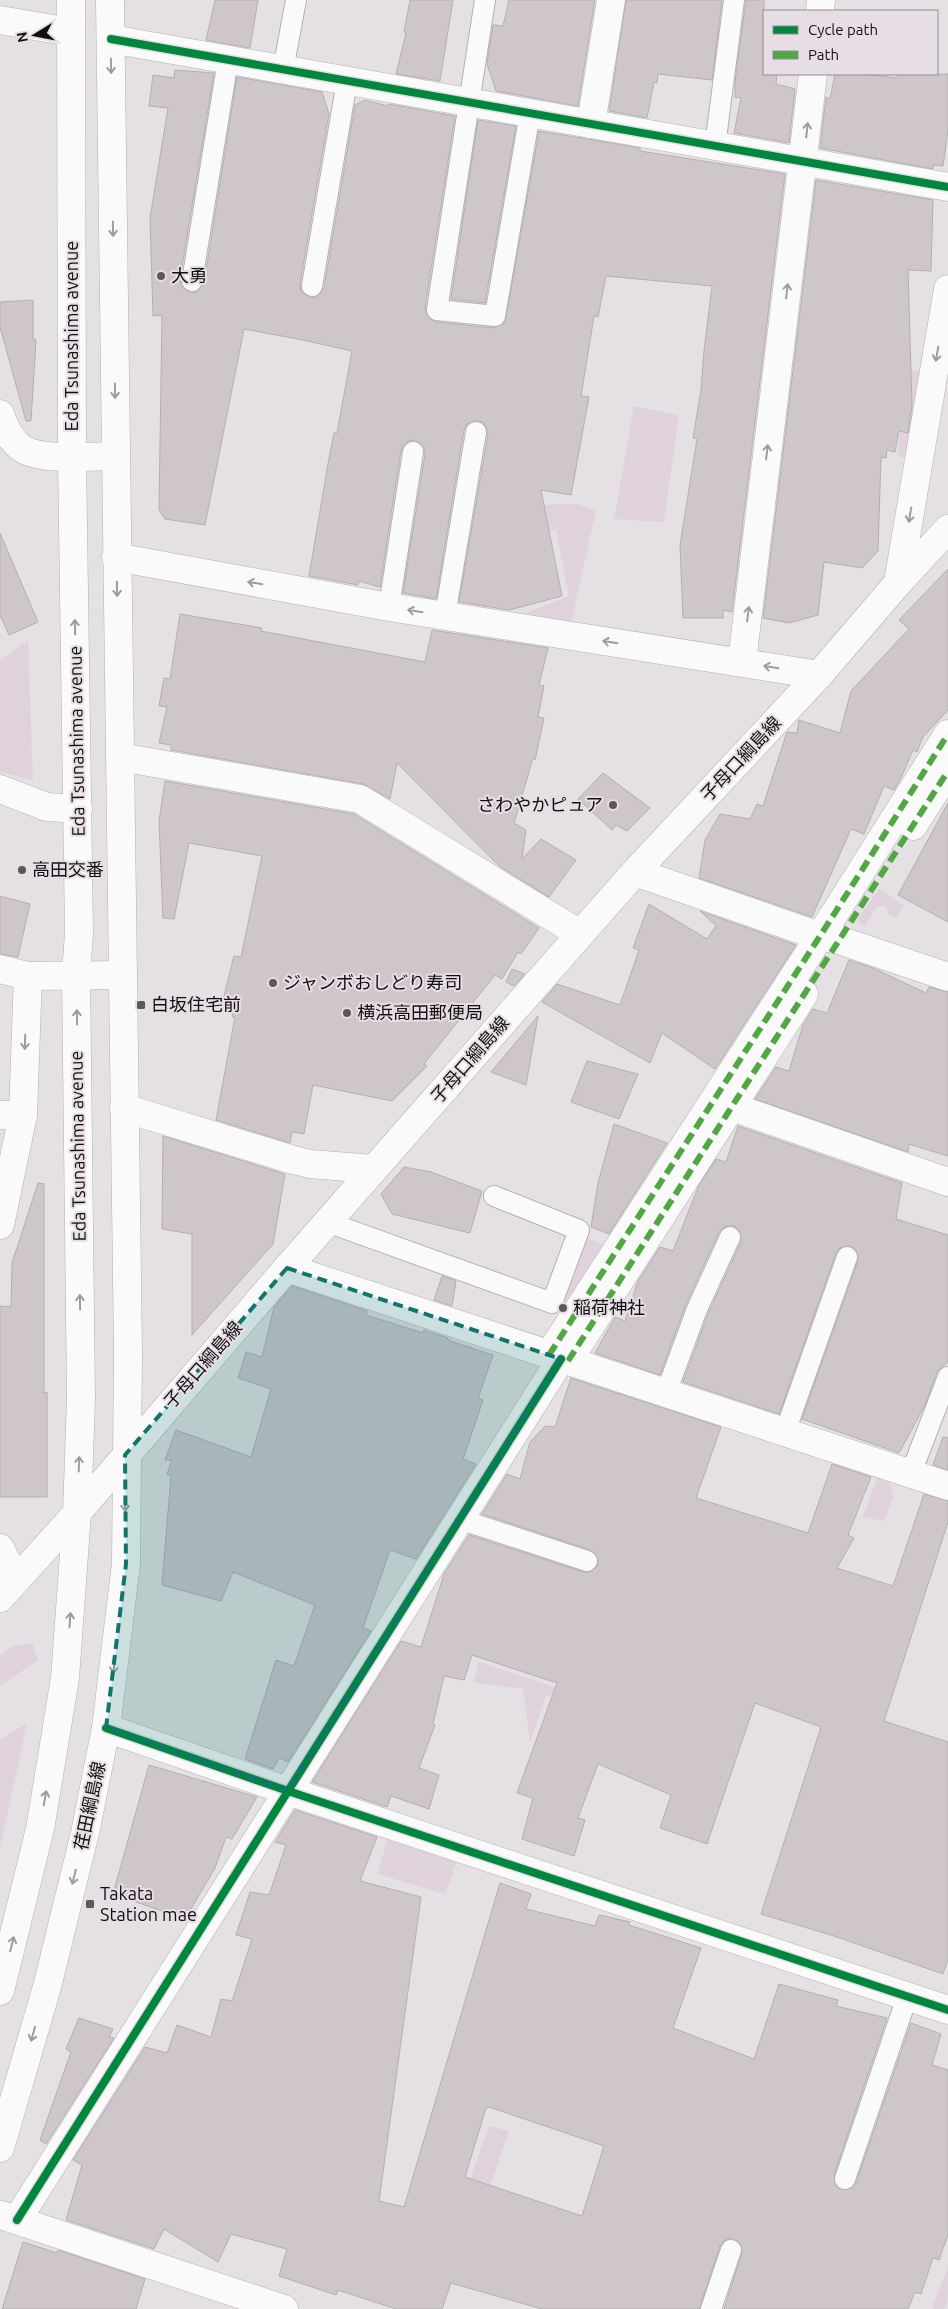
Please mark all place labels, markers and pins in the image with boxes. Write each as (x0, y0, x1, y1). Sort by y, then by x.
place label: 大勇 (171, 265, 207, 285)
marker: 大勇 (155, 270, 167, 282)
place label: さわやかピュア (477, 794, 603, 814)
marker: さわやかピュア (607, 799, 619, 811)
place label: 高田交番 (32, 859, 104, 879)
marker: 高田交番 (16, 864, 28, 876)
place label: ジャンボおしどり寿司 (283, 972, 462, 992)
marker: ジャンボおしどり寿司 (267, 977, 279, 989)
place label: 白坂住宅前 (151, 994, 241, 1014)
marker: 白坂住宅前 (135, 999, 147, 1011)
place label: 横浜高田郵便局 (357, 1002, 483, 1022)
marker: 横浜高田郵便局 (341, 1007, 353, 1019)
place label: 稲荷神社 (573, 1297, 645, 1317)
marker: 稲荷神社 (557, 1302, 569, 1314)
place label: Takata Station mae (100, 1883, 197, 1924)
marker: Takata Station mae (84, 1898, 96, 1910)

